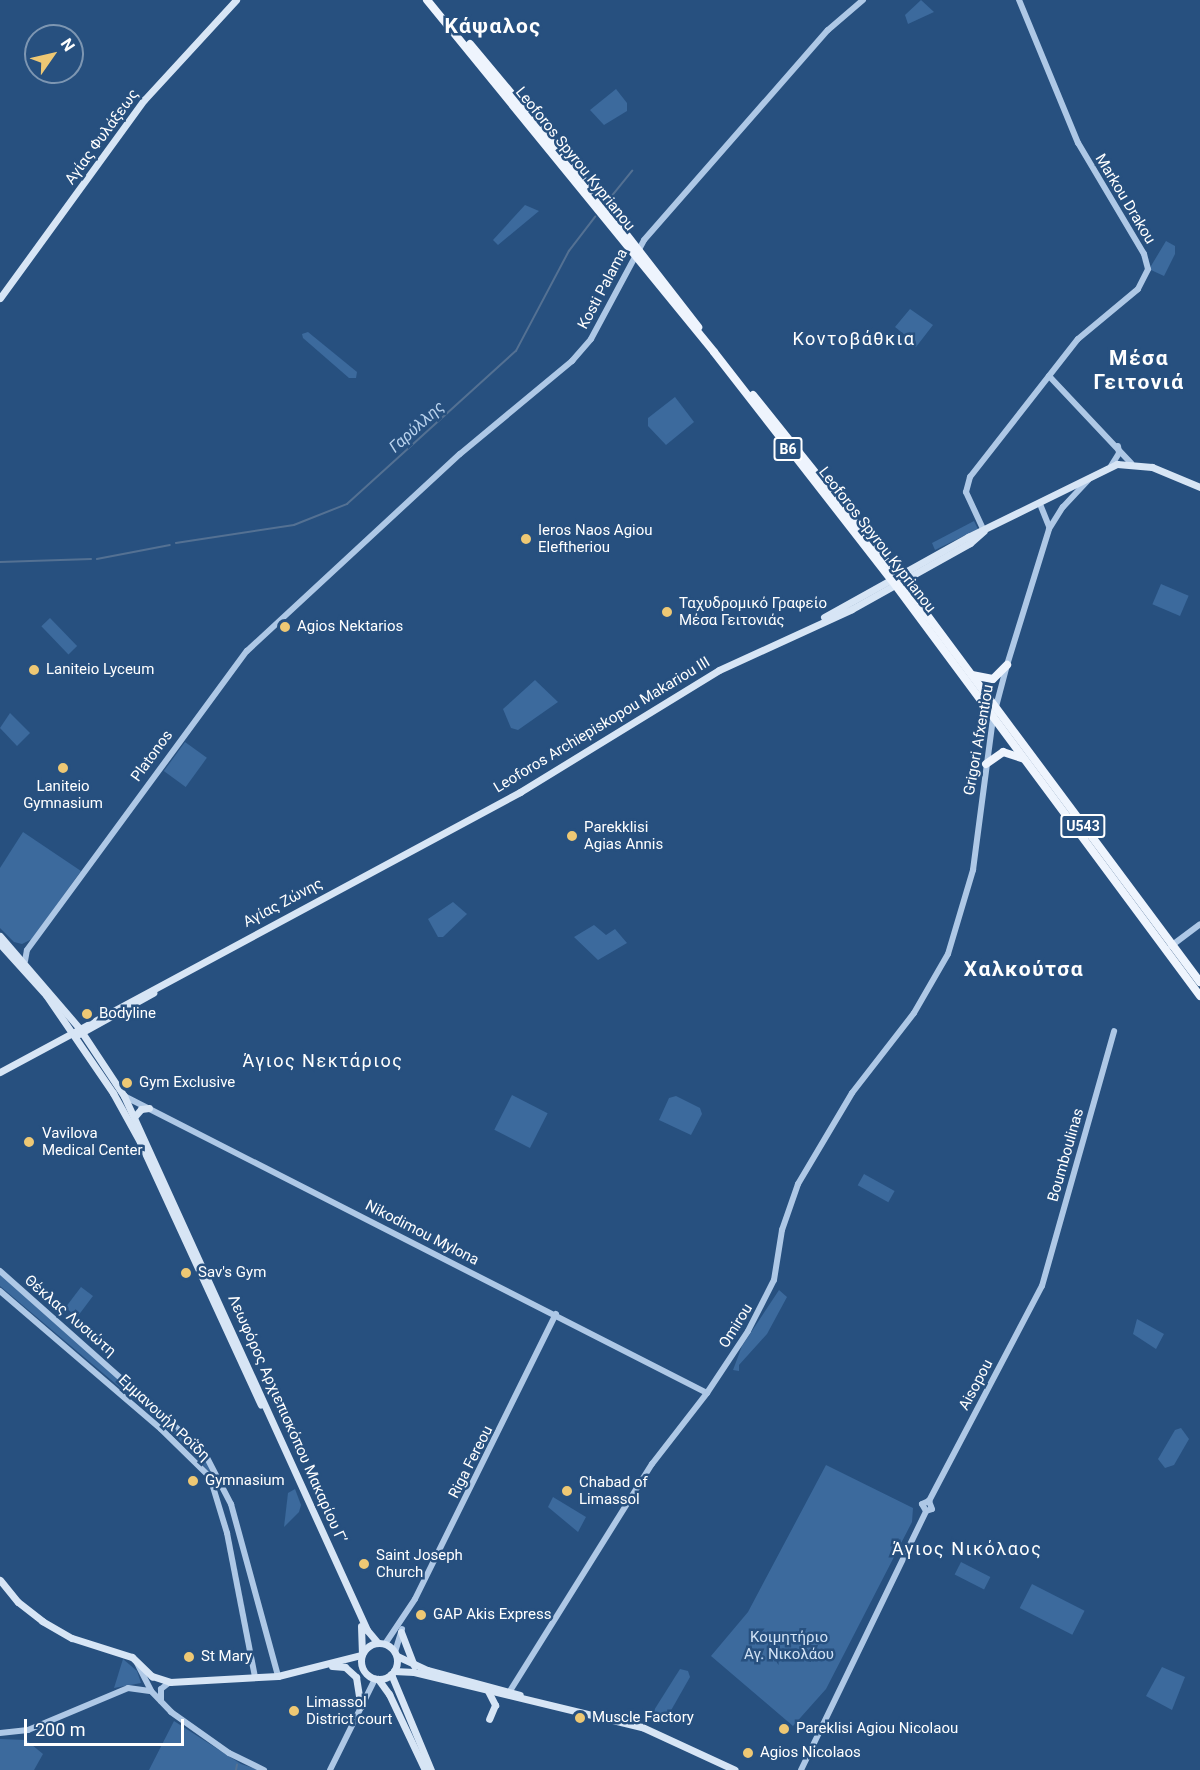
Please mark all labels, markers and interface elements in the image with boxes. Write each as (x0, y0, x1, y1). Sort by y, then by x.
district label: Κάψαλος (444, 13, 542, 39)
north arrow (24, 24, 84, 84)
text: N (57, 35, 79, 55)
street label: Leoforos Spyrou Kyprianou (511, 83, 639, 235)
street label: Αγίας Φυλάξεως (61, 86, 143, 188)
street label: Markou Drakou (1091, 151, 1159, 247)
street label: Kosti Palama (574, 246, 632, 332)
district label: Κοντοβάθκια (793, 328, 915, 350)
district label: Μέσα Γειτονιά (1093, 345, 1185, 395)
water label: Γαρύλλης (385, 397, 449, 457)
road number: B6 (773, 438, 803, 460)
street label: Leoforos Spyrou Kyprianou (815, 464, 939, 616)
place label: Ieros Naos Agiou Eleftheriou (538, 521, 653, 556)
marker: Ieros Naos Agiou Eleftheriou (519, 532, 533, 546)
place label: Ταχυδρομικό Γραφείο Μέσα Γειτονιάς (679, 594, 827, 629)
marker: Ταχυδρομικό Γραφείο Μέσα Γειτονιάς (660, 605, 674, 619)
place label: Agios Nektarios (297, 618, 403, 636)
marker: Agios Nektarios (278, 620, 292, 634)
street label: Leoforos Archiepiskopou Makariou III (491, 653, 713, 797)
place label: Laniteio Lyceum (46, 661, 154, 679)
marker: Laniteio Lyceum (27, 663, 41, 677)
street label: Grigori Afxentiou (960, 683, 998, 797)
street label: Platonos (127, 727, 177, 785)
marker: Laniteio Gymnasium (56, 761, 70, 775)
place label: Laniteio Gymnasium (23, 777, 103, 812)
road number: U543 (1059, 815, 1107, 837)
place label: Parekklisi Agias Annis (584, 818, 663, 853)
marker: Parekklisi Agias Annis (565, 829, 579, 843)
street label: Αγίας Ζώνης (240, 875, 326, 931)
district label: Χαλκούτσα (964, 956, 1084, 982)
place label: Bodyline (99, 1005, 156, 1023)
marker: Bodyline (80, 1007, 94, 1021)
district label: Άγιος Νεκτάριος (243, 1050, 403, 1072)
place label: Gym Exclusive (139, 1074, 235, 1092)
marker: Gym Exclusive (120, 1076, 134, 1090)
street label: Boumboulinas (1044, 1106, 1088, 1204)
place label: Vavilova Medical Center (42, 1124, 142, 1159)
marker: Vavilova Medical Center (20, 1133, 38, 1151)
street label: Nikodimou Mylona (362, 1197, 482, 1269)
place label: Sav's Gym (198, 1264, 266, 1282)
marker: Sav's Gym (179, 1266, 193, 1280)
street label: Θέκλας Λυσιώτη (21, 1271, 119, 1361)
street label: Λεωφόρος Αρχιεπισκόπου Μακαρίου Γ’ (224, 1292, 350, 1546)
street label: Omirou (715, 1301, 757, 1351)
street label: Aisopou (955, 1357, 997, 1413)
street label: Εμμανουήλ Ροΐδη (115, 1371, 213, 1465)
street label: Riga Fereou (445, 1423, 497, 1501)
place label: Gymnasium (205, 1472, 285, 1490)
place label: Chabad of Limassol (579, 1473, 648, 1508)
marker: Gymnasium (186, 1474, 200, 1488)
marker: Chabad of Limassol (560, 1484, 574, 1498)
district label: Άγιος Νικόλαος (892, 1538, 1042, 1560)
place label: Saint Joseph Church (376, 1546, 463, 1581)
marker: Saint Joseph Church (357, 1557, 371, 1571)
place label: GAP Akis Express (433, 1606, 551, 1624)
marker: GAP Akis Express (414, 1608, 428, 1622)
park label: Κοιμητήριο Αγ. Νικολάου (744, 1628, 834, 1663)
place label: St Mary (201, 1648, 252, 1666)
marker: St Mary (182, 1650, 196, 1664)
place label: Limassol District court (306, 1693, 392, 1728)
marker: Limassol District court (287, 1704, 301, 1718)
scale bar (27, 1707, 188, 1745)
place label: Muscle Factory (592, 1709, 694, 1727)
marker: Muscle Factory (573, 1711, 587, 1725)
text: 200 m (35, 1719, 86, 1740)
place label: Pareklisi Agiou Nicolaou (796, 1720, 958, 1738)
marker: Pareklisi Agiou Nicolaou (777, 1722, 791, 1736)
place label: Agios Nicolaos (760, 1744, 861, 1762)
marker: Agios Nicolaos (741, 1746, 755, 1760)

